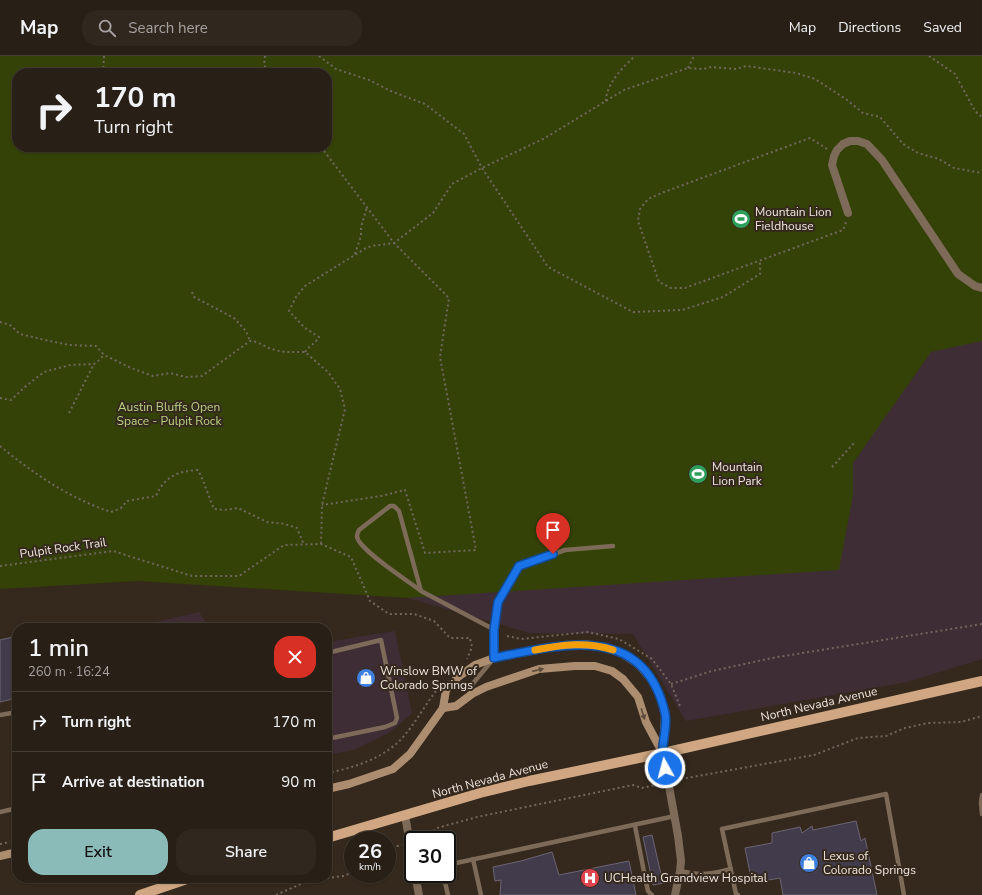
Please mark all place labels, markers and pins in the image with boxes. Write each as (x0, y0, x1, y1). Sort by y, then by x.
place label: Mountain Lion Fieldhouse (755, 204, 832, 234)
sports icon: Mountain Lion Fieldhouse (730, 208, 752, 230)
place label: Mountain Lion Park (712, 459, 763, 489)
sports icon: Mountain Lion Park (687, 463, 709, 485)
pin (536, 513, 570, 554)
place label: Winslow BMW of Colorado Springs (380, 663, 478, 693)
shop icon: Winslow BMW of Colorado Springs (355, 667, 377, 689)
place label: Lexus of Colorado Springs (823, 848, 916, 878)
shop icon: Lexus of Colorado Springs (798, 852, 820, 874)
hospital icon: UCHealth Grandview Hospital (579, 867, 601, 889)
place label: UCHealth Grandview Hospital (604, 870, 768, 886)

